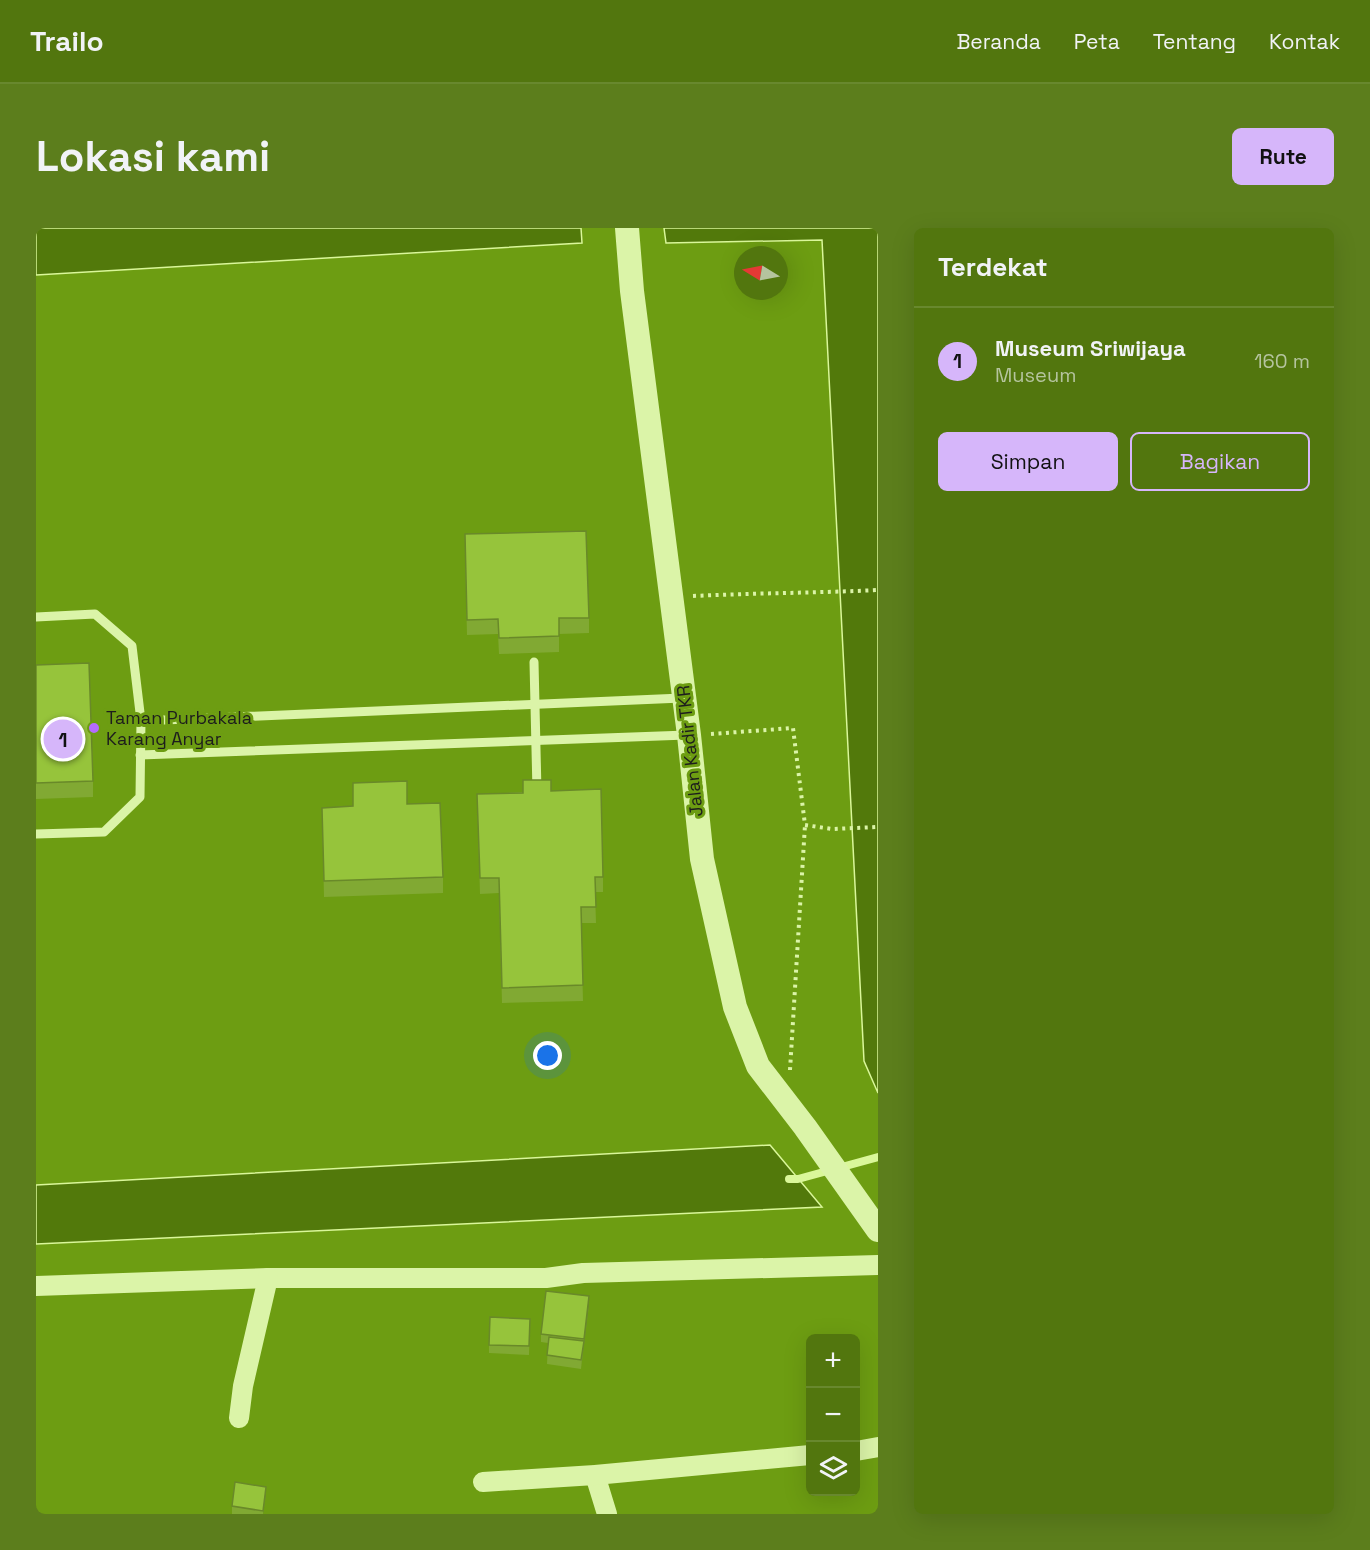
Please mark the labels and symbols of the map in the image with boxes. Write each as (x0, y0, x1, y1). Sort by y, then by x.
north arrow (734, 246, 788, 300)
street label: Jalan Kadir TKR (671, 684, 708, 818)
place label: Taman Purbakala Karang Anyar (106, 706, 252, 750)
pin: 1 (44, 716, 82, 762)
marker: Taman Purbakala Karang Anyar (87, 721, 101, 735)
your location (533, 1041, 562, 1070)

